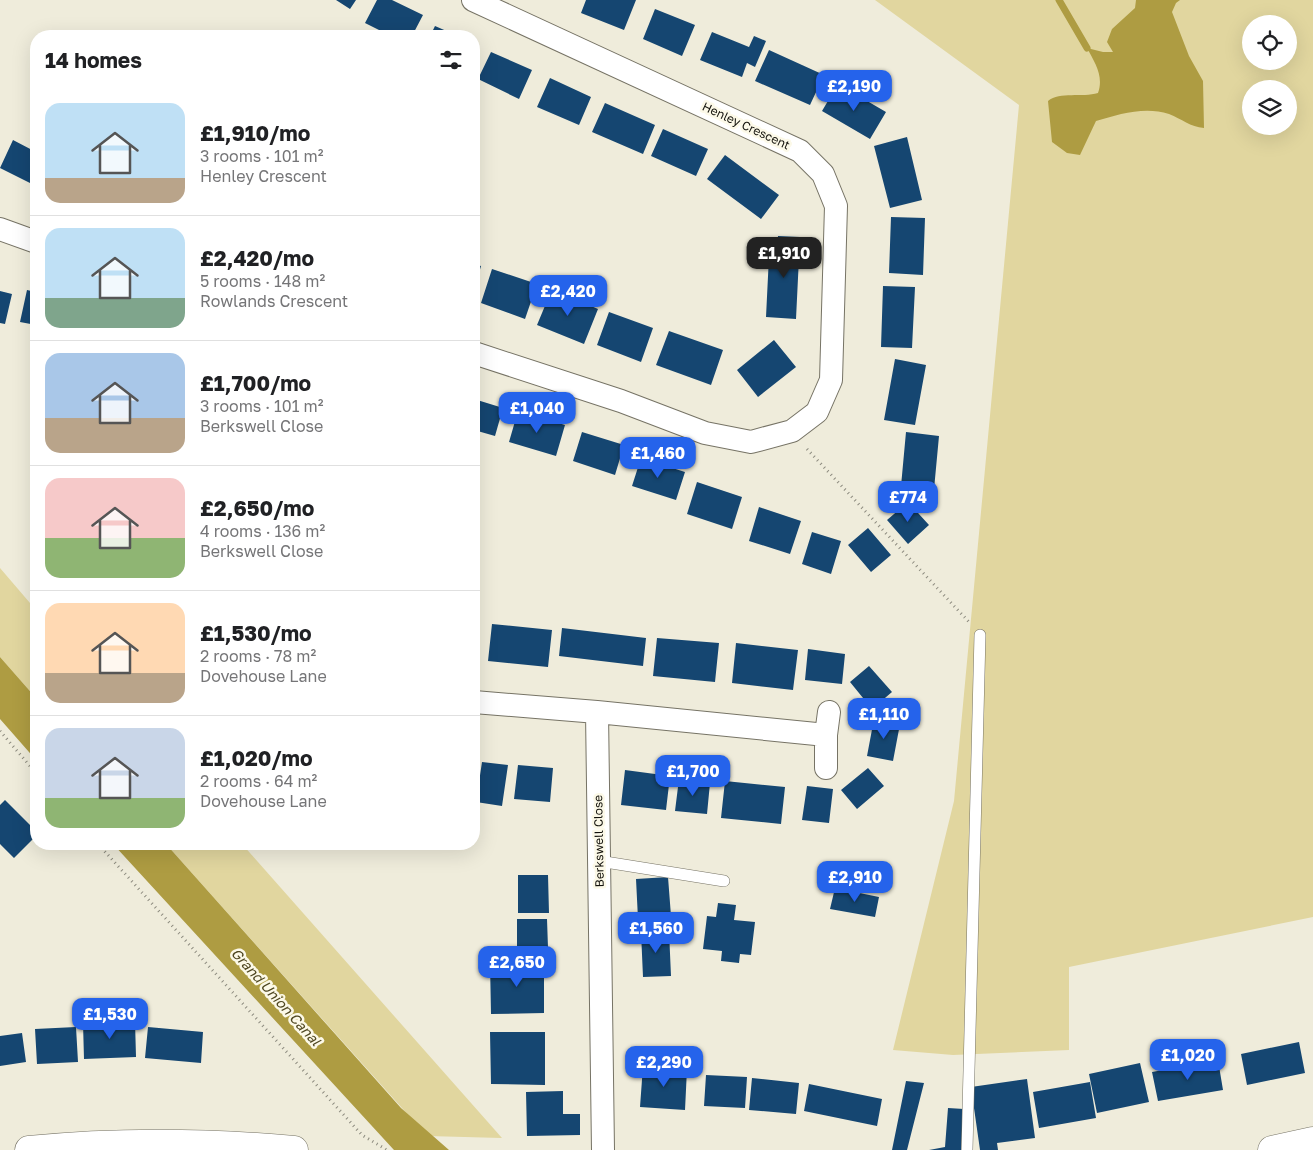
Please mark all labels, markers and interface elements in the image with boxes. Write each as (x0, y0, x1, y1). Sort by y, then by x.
map controls (1242, 15, 1297, 135)
button: locate (1242, 15, 1297, 70)
icon: filters (437, 46, 465, 74)
text: 14 homes (45, 47, 142, 73)
pin: £2,190 (813, 70, 895, 112)
text: £2,190 (827, 76, 881, 96)
button: layers (1242, 80, 1297, 135)
street label: Henley Crescent (700, 99, 793, 153)
text: £1,910/mo (200, 120, 310, 146)
icon: home (85, 123, 145, 183)
text: 3 rooms · 101 m² (200, 146, 323, 166)
text: Henley Crescent (200, 166, 327, 186)
pin: £1,910 (743, 236, 825, 279)
text: £1,910 (758, 243, 810, 263)
text: £2,420/mo (200, 245, 314, 271)
icon: home (85, 248, 145, 308)
text: 5 rooms · 148 m² (200, 271, 325, 291)
pin: £2,420 (527, 274, 609, 317)
text: £2,420 (540, 281, 596, 301)
text: Rowlands Crescent (200, 291, 348, 311)
text: £1,700/mo (200, 370, 311, 396)
icon: home (85, 373, 145, 433)
pin: £1,040 (496, 392, 578, 434)
text: 3 rooms · 101 m² (200, 396, 323, 416)
text: £1,040 (510, 398, 564, 418)
text: Berkswell Close (200, 416, 323, 436)
pin: £1,460 (617, 436, 699, 479)
text: £1,460 (631, 443, 685, 463)
pin: £774 (878, 480, 938, 523)
text: £774 (889, 487, 927, 507)
text: £2,650/mo (200, 495, 314, 521)
icon: home (85, 498, 145, 558)
text: 4 rooms · 136 m² (200, 521, 325, 541)
text: Berkswell Close (200, 541, 323, 561)
text: £1,530/mo (200, 620, 312, 646)
icon: home (85, 623, 145, 683)
text: 2 rooms · 78 m² (200, 646, 316, 666)
text: Dovehouse Lane (200, 666, 327, 686)
pin: £1,110 (843, 698, 925, 740)
text: £1,110 (859, 704, 909, 724)
text: £1,020/mo (200, 745, 313, 771)
icon: home (85, 748, 145, 808)
pin: £1,700 (652, 754, 734, 797)
text: £1,700 (666, 761, 720, 781)
text: 2 rooms · 64 m² (200, 771, 317, 791)
text: Dovehouse Lane (200, 791, 327, 811)
street label: Berkswell Close (590, 795, 607, 887)
pin: £2,910 (814, 860, 896, 903)
text: £2,910 (828, 867, 882, 887)
pin: £1,560 (615, 912, 697, 954)
text: £1,560 (629, 918, 683, 938)
water label: Grand Union Canal (228, 944, 325, 1049)
pin: £2,650 (476, 946, 558, 988)
text: £2,650 (489, 952, 545, 972)
pin: £1,530 (69, 998, 151, 1040)
text: £1,530 (83, 1004, 137, 1024)
pin: £1,020 (1147, 1038, 1229, 1081)
text: £1,020 (1161, 1045, 1215, 1065)
pin: £2,290 (623, 1046, 705, 1088)
text: £2,290 (636, 1052, 692, 1072)

